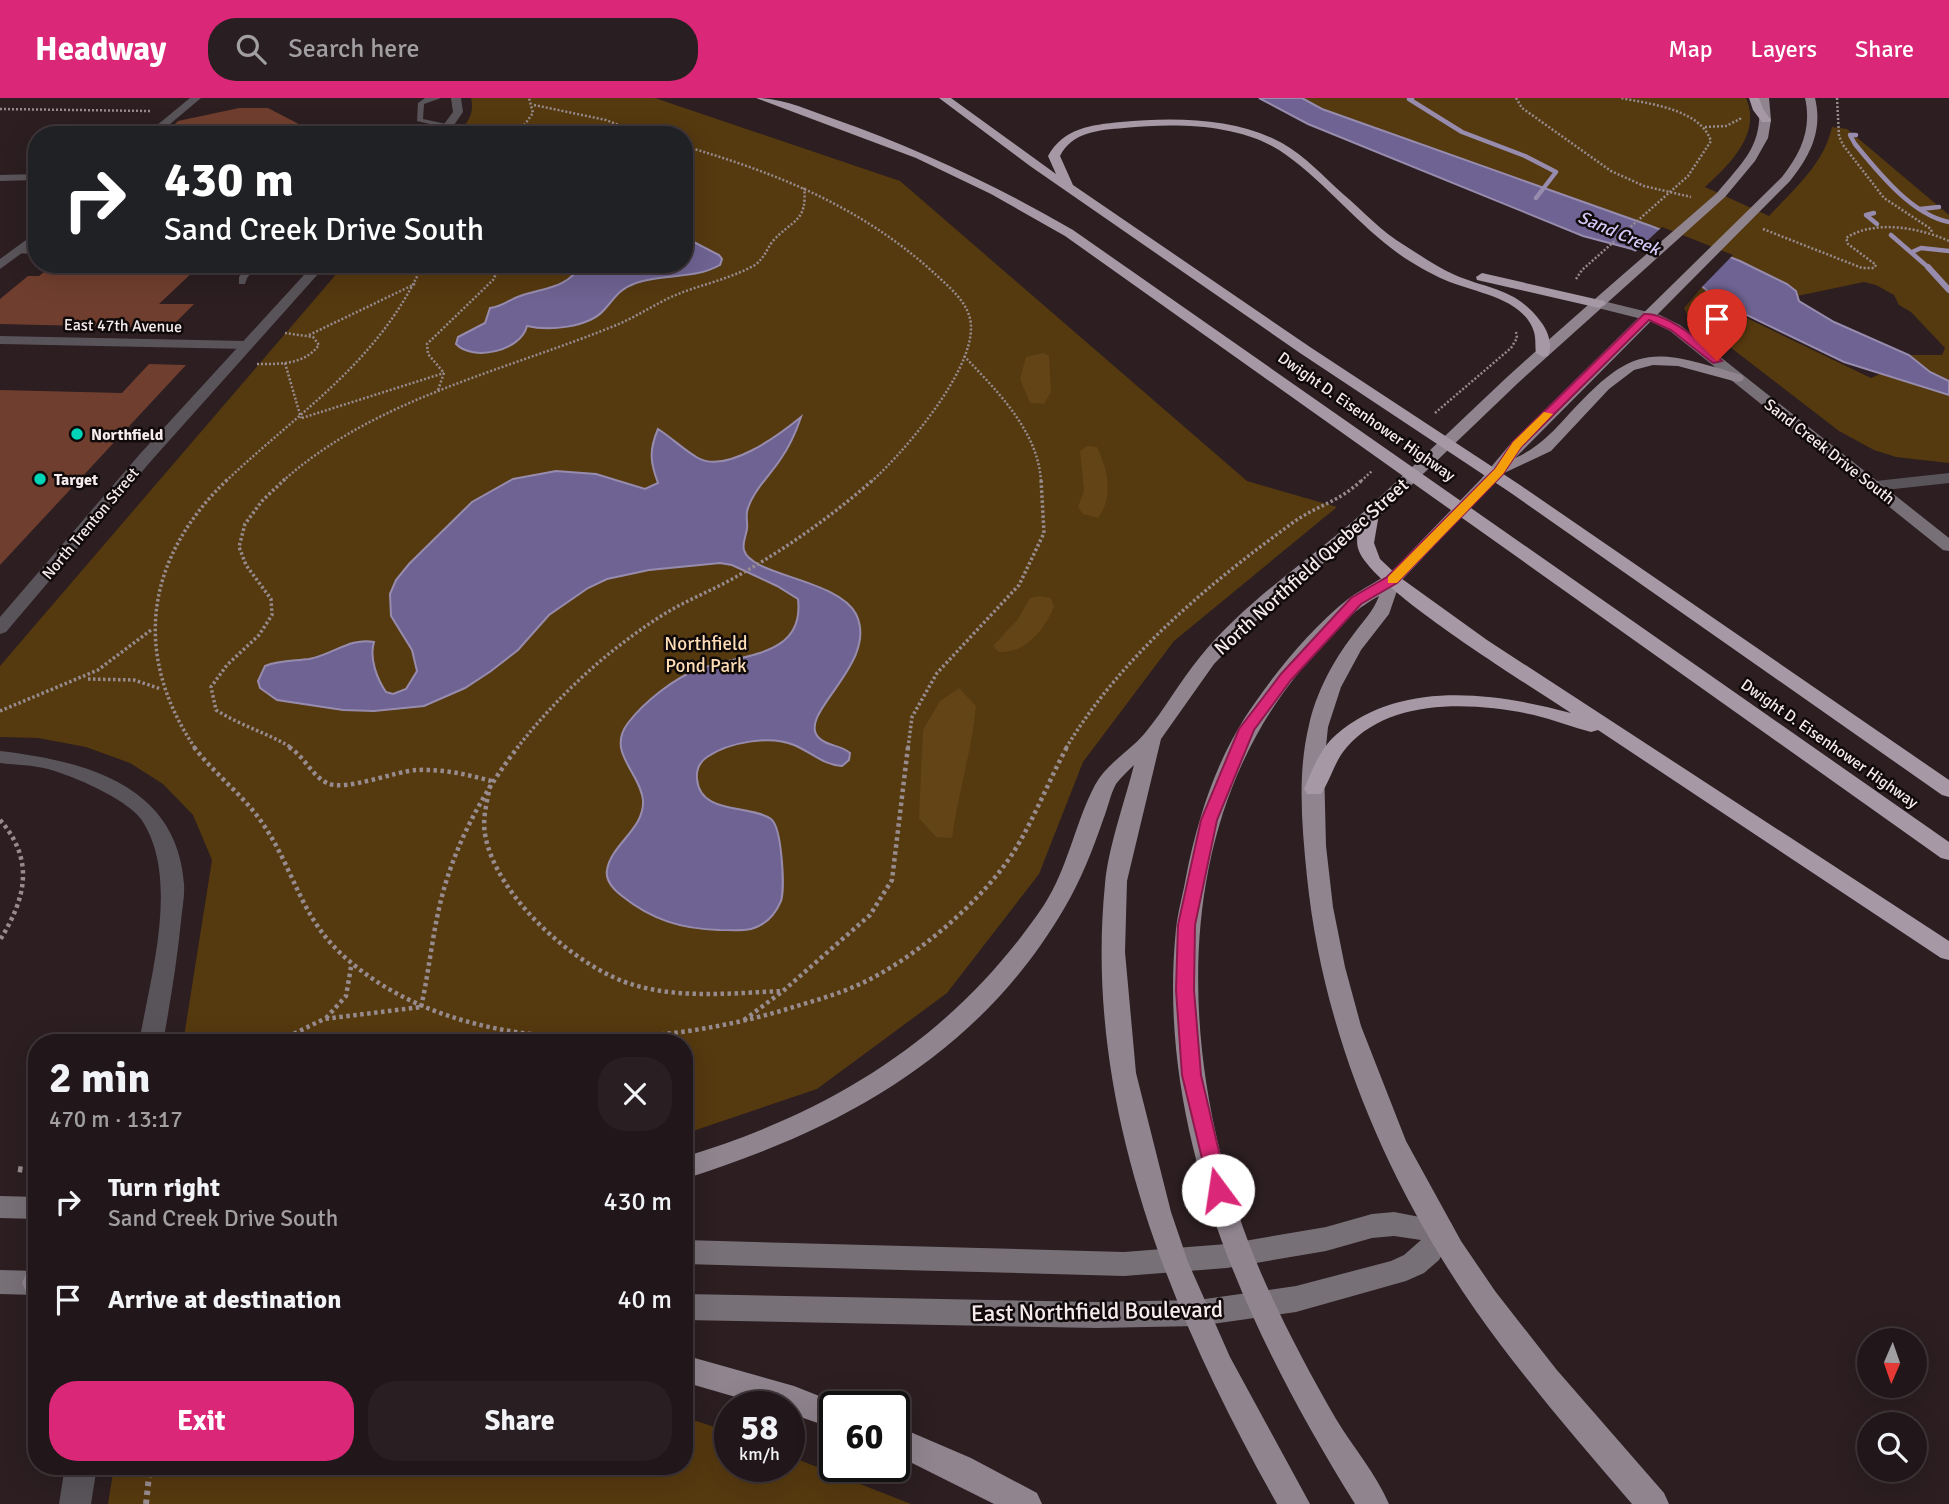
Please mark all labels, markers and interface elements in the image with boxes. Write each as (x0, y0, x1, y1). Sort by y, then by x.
search box (208, 18, 698, 81)
text: Headway (35, 29, 166, 70)
icon: search (232, 30, 270, 68)
text: Search here (288, 33, 419, 65)
text: Map (1668, 34, 1713, 64)
text: Layers (1751, 34, 1817, 64)
text: Share (1855, 34, 1914, 64)
text: 430 m (164, 150, 294, 210)
icon: right (49, 154, 140, 245)
water label: Sand Creek (1575, 206, 1665, 261)
text: Sand Creek Drive South (164, 210, 484, 249)
pin (1687, 289, 1747, 361)
icon: arrive (1698, 300, 1736, 338)
street label: East 47th Avenue (64, 315, 182, 337)
street label: Dwight D. Eisenhower Highway (1274, 348, 1459, 486)
street label: Sand Creek Drive South (1760, 395, 1899, 509)
place label: Northfield (91, 425, 164, 445)
marker: Northfield (69, 426, 85, 442)
street label: North Trenton Street (38, 463, 144, 584)
place label: Target (54, 470, 98, 490)
marker: Target (32, 471, 48, 487)
street label: North Northfield Quebec Street (1210, 473, 1414, 660)
park label: Northfield Pond Park (664, 632, 748, 678)
street label: Dwight D. Eisenhower Highway (1737, 675, 1922, 813)
text: 2 min (49, 1053, 150, 1104)
button: close (598, 1057, 672, 1131)
text: 470 m · 13:17 (49, 1105, 183, 1134)
position arrow (1181, 1153, 1255, 1227)
text: Turn right (108, 1172, 220, 1204)
icon: right (49, 1183, 87, 1221)
text: 430 m (603, 1186, 672, 1218)
text: Sand Creek Drive South (108, 1204, 338, 1233)
icon: arrive (49, 1281, 87, 1319)
text: Arrive at destination (108, 1284, 341, 1316)
text: 40 m (617, 1284, 672, 1316)
street label: East Northfield Boulevard (971, 1295, 1223, 1328)
north arrow (1857, 1328, 1927, 1398)
map controls (1857, 1328, 1927, 1482)
button: Exit (49, 1381, 354, 1461)
button: Share (368, 1381, 672, 1461)
speed limit sign: 60 (819, 1391, 910, 1482)
text: 58 (741, 1406, 778, 1449)
button: search (1857, 1412, 1927, 1482)
text: km/h (739, 1443, 780, 1465)

